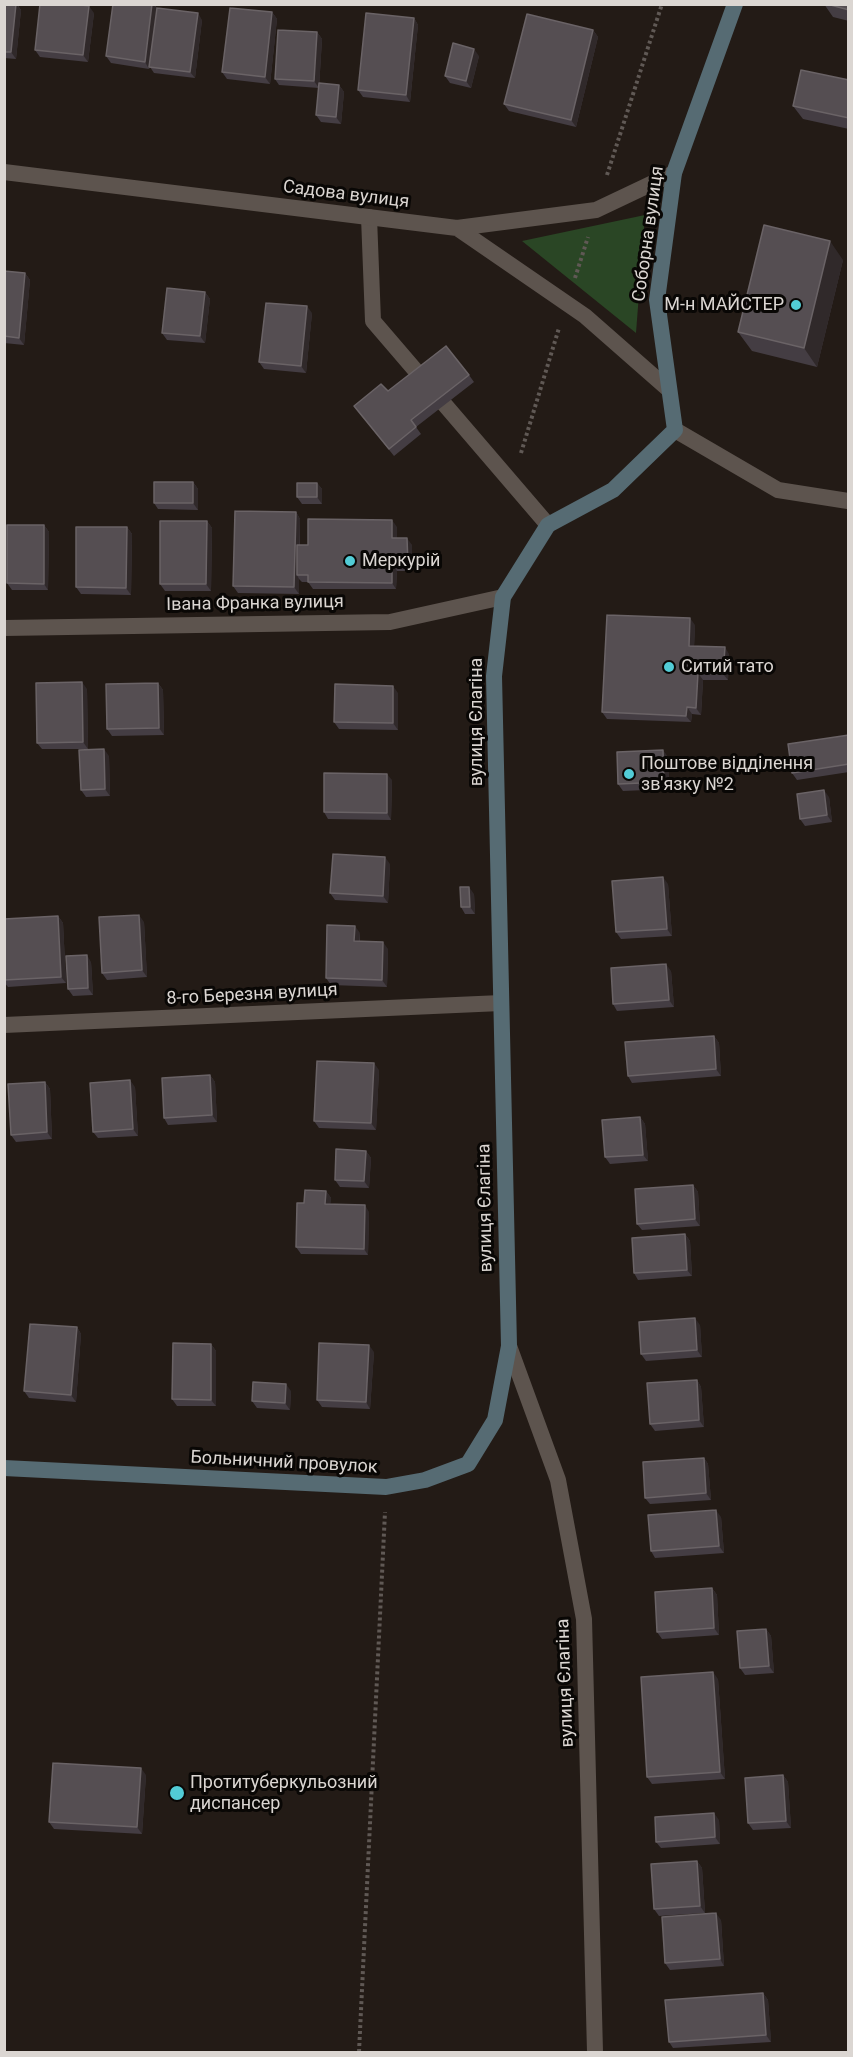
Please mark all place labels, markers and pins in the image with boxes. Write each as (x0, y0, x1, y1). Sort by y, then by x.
place label: М-н МАЙСТЕР (664, 294, 784, 316)
marker: М-н МАЙСТЕР (789, 298, 803, 312)
place label: Меркурій (362, 550, 440, 572)
marker: Меркурій (343, 554, 357, 568)
place label: Ситий тато (681, 656, 774, 678)
marker: Ситий тато (662, 660, 676, 674)
place label: Поштове відділення зв'язку №2 (641, 753, 813, 795)
marker: Поштове відділення зв'язку №2 (622, 767, 636, 781)
place label: Протитуберкульозний диспансер (190, 1772, 378, 1814)
marker: Протитуберкульозний диспансер (168, 1784, 186, 1802)

